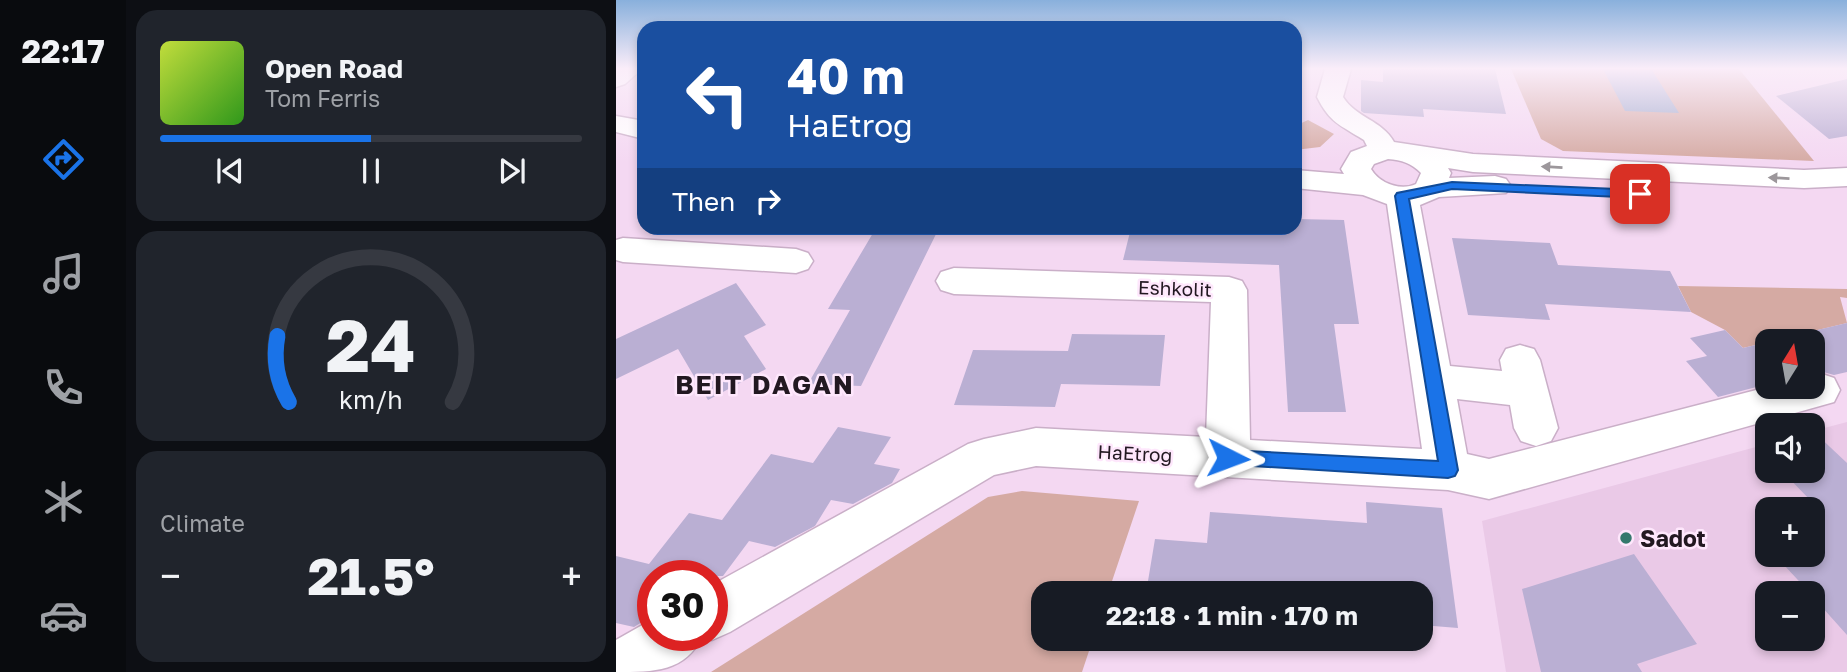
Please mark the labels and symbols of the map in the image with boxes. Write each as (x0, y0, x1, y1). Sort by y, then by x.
one-way arrow (1540, 162, 1562, 173)
pin (1610, 164, 1670, 224)
one-way arrow (1768, 173, 1790, 184)
street label: Eshkolit (1138, 275, 1212, 301)
north arrow (1755, 329, 1825, 399)
district label: BEIT DAGAN (675, 369, 855, 400)
position arrow (1191, 421, 1265, 495)
street label: HaEtrog (1097, 440, 1173, 466)
place label: Sadot (1640, 524, 1706, 552)
marker: Sadot (1618, 530, 1634, 546)
speed limit sign: 30 (637, 560, 728, 651)

